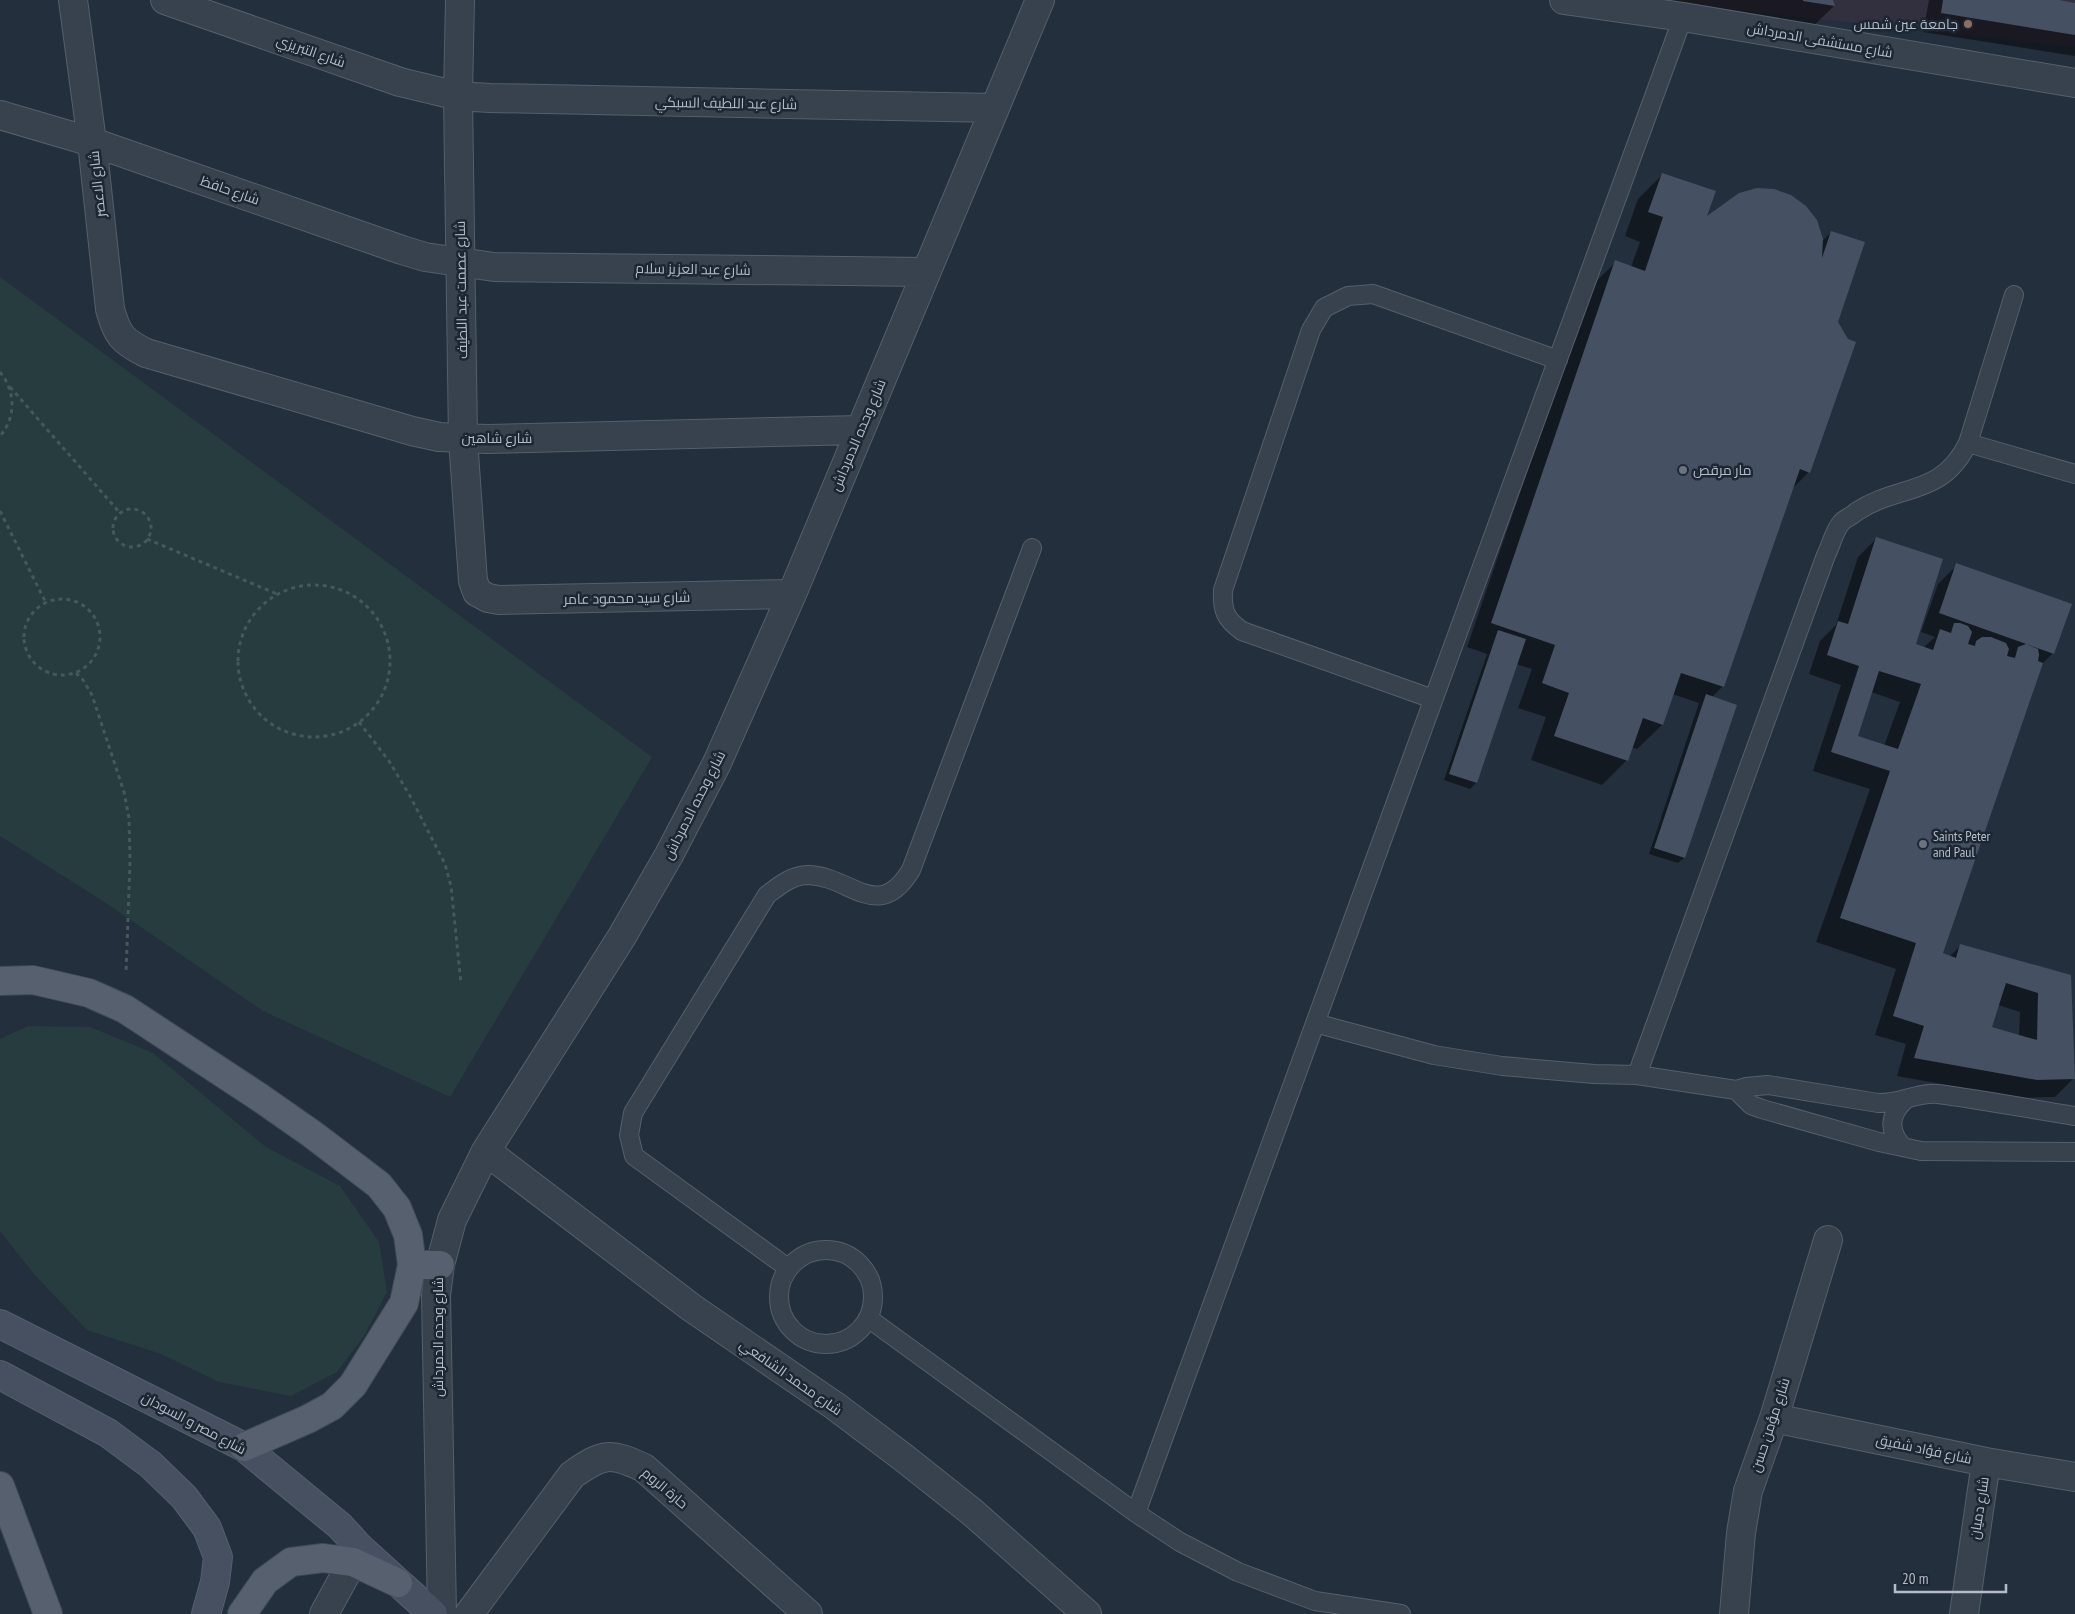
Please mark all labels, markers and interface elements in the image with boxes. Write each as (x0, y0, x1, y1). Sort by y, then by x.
place label: جامعة عين شمس (1854, 15, 1958, 33)
street label: شارع مستشفى الدمرداش (1746, 18, 1894, 62)
marker: جامعة عين شمس (1962, 18, 1974, 30)
street label: شارع التبريزي (273, 31, 348, 74)
street label: شارع عبد اللطيف السبكي (655, 93, 797, 116)
street label: شارع الاعصر (85, 150, 110, 219)
street label: شارع حافظ (198, 171, 262, 209)
street label: شارع عصمت عبد اللطيف (451, 221, 471, 359)
street label: شارع عبد العزيز سلام (635, 259, 751, 280)
street label: شارع وحده الدمرداش (826, 376, 890, 494)
street label: شارع شاهين (462, 429, 532, 447)
place label: مار مرقص (1693, 461, 1752, 479)
marker: مار مرقص (1677, 464, 1689, 476)
street label: شارع سيد محمود عامر (563, 588, 690, 608)
street label: شارع وحده الدمرداش (659, 747, 729, 863)
place label: Saints Peter and Paul (1933, 827, 1991, 861)
marker: Saints Peter and Paul (1917, 838, 1929, 850)
street label: شارع وحده الدمرداش (429, 1277, 447, 1397)
street label: شارع محمد الشافعي (735, 1335, 846, 1422)
street label: شارع مؤمن حسن (1746, 1375, 1794, 1475)
street label: شارع مصر و السودان (139, 1388, 249, 1458)
street label: شارع فؤاد شفيق (1875, 1430, 1973, 1468)
street label: حارة الروم (638, 1463, 692, 1513)
street label: شارع دميان (1965, 1475, 1993, 1541)
scale bar (1895, 1562, 2006, 1594)
text: 20 m (1902, 1569, 1928, 1588)

